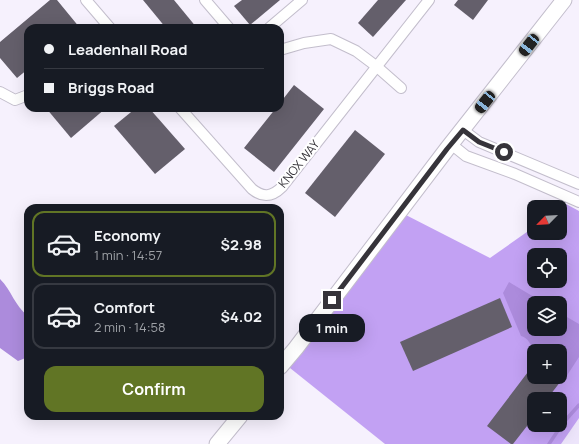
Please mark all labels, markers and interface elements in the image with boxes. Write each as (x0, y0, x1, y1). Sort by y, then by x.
car (517, 32, 541, 58)
text: Leadenhall Road (68, 39, 187, 60)
text: Briggs Road (68, 77, 154, 98)
car (473, 89, 497, 115)
street label: KNOX WAY (274, 136, 323, 191)
route start (495, 143, 513, 161)
north arrow (527, 200, 567, 240)
map controls (527, 200, 567, 432)
text: Economy (94, 225, 161, 246)
icon: car (46, 226, 82, 262)
text: $2.98 (221, 234, 262, 255)
text: 1 min · 14:57 (94, 246, 162, 264)
button: locate (527, 248, 567, 288)
route end (323, 291, 341, 309)
button: layers (527, 296, 567, 336)
text: Comfort (94, 297, 155, 318)
icon: car (46, 298, 82, 334)
text: $4.02 (220, 306, 262, 327)
callout: 1 min (299, 314, 365, 342)
text: 2 min · 14:58 (94, 318, 166, 336)
text: 1 min (316, 319, 348, 337)
button: + (527, 344, 567, 384)
button: Confirm (44, 366, 264, 412)
button: − (527, 392, 567, 432)

